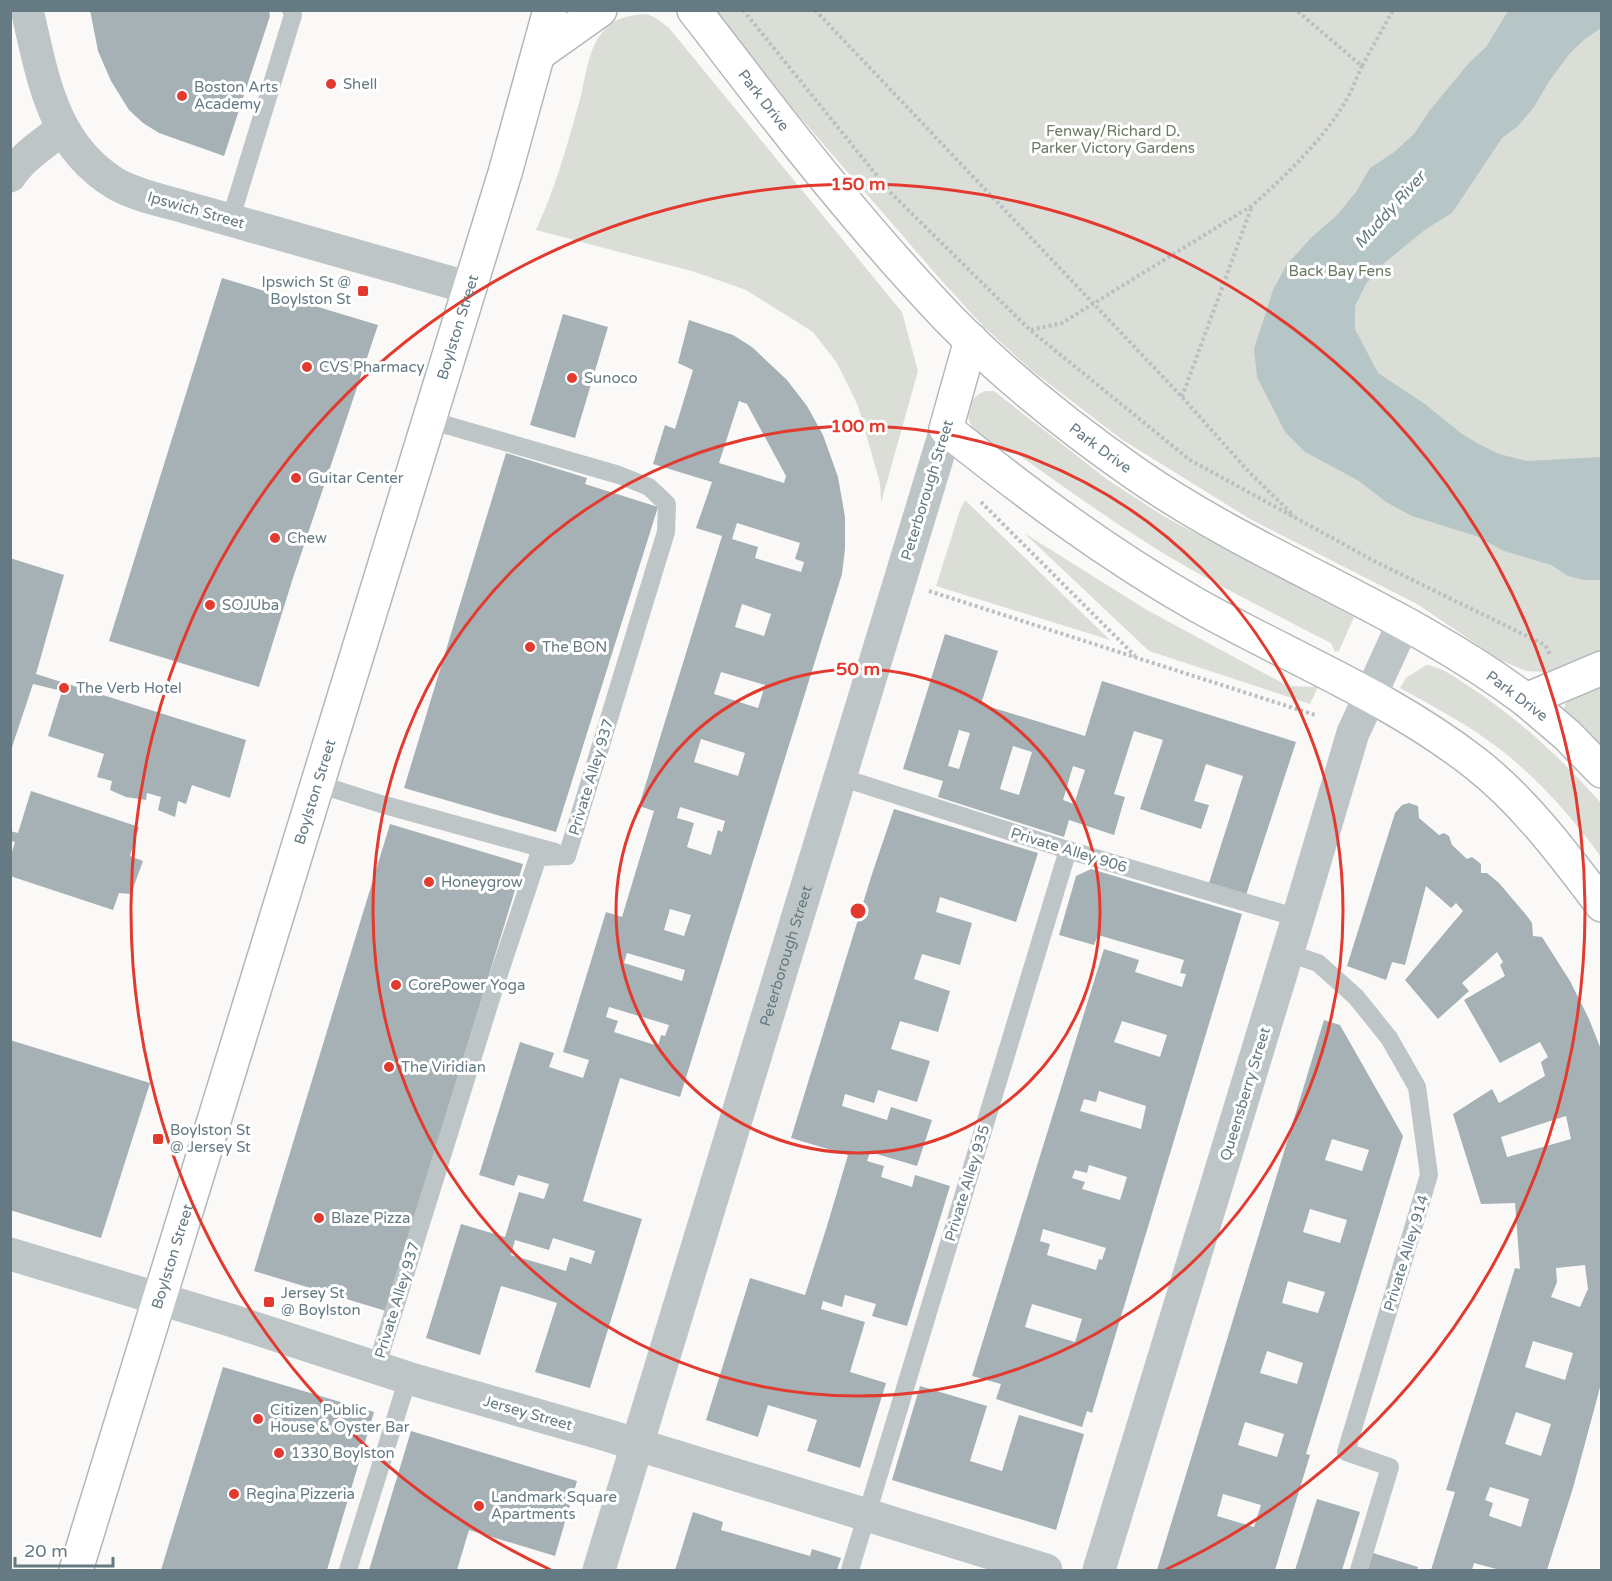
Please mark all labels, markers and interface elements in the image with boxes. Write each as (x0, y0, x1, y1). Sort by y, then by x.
street label: Park Drive (734, 66, 793, 135)
place label: Shell (343, 75, 377, 93)
marker: Shell (324, 77, 338, 91)
place label: Boston Arts Academy (194, 78, 278, 113)
marker: Boston Arts Academy (175, 89, 189, 103)
park label: Fenway/Richard D. Parker Victory Gardens (1031, 122, 1195, 157)
water label: Muddy River (1350, 166, 1431, 253)
text: 150 m (830, 173, 886, 195)
street label: Ipswich Street (145, 188, 247, 233)
park label: Back Bay Fens (1289, 262, 1391, 280)
street label: Boylston Street (433, 272, 482, 382)
place label: Ipswich St @ Boylston St (262, 273, 351, 308)
marker: Ipswich St @ Boylston St (356, 284, 370, 298)
place label: CVS Pharmacy (319, 358, 424, 376)
marker: CVS Pharmacy (300, 360, 314, 374)
place label: Sunoco (584, 369, 638, 387)
marker: Sunoco (565, 371, 579, 385)
text: 100 m (830, 415, 886, 437)
street label: Peterborough Street (897, 417, 957, 562)
street label: Park Drive (1066, 419, 1135, 477)
place label: Guitar Center (308, 469, 404, 487)
marker: Guitar Center (289, 471, 303, 485)
place label: Chew (287, 529, 327, 547)
marker: Chew (268, 531, 282, 545)
place label: SOJUba (222, 596, 279, 614)
marker: SOJUba (203, 598, 217, 612)
place label: The BON (542, 638, 607, 656)
marker: The BON (523, 640, 537, 654)
text: 50 m (836, 658, 880, 680)
street label: Park Drive (1482, 667, 1552, 725)
place label: The Verb Hotel (76, 679, 182, 697)
marker: The Verb Hotel (57, 681, 71, 695)
street label: Private Alley 937 (565, 717, 617, 837)
street label: Boylston Street (290, 737, 340, 847)
street label: Private Alley 906 (1009, 824, 1129, 876)
place label: Honeygrow (441, 873, 523, 891)
marker: Honeygrow (422, 875, 436, 889)
street label: Peterborough Street (756, 883, 816, 1028)
centre of rings (848, 901, 868, 921)
place label: CorePower Yoga (408, 976, 525, 994)
marker: CorePower Yoga (389, 978, 403, 992)
street label: Queensberry Street (1216, 1025, 1274, 1163)
place label: The Viridian (401, 1058, 486, 1076)
marker: The Viridian (382, 1060, 396, 1074)
place label: Boylston St @ Jersey St (170, 1121, 251, 1156)
street label: Private Alley 935 (941, 1123, 993, 1243)
marker: Boylston St @ Jersey St (151, 1132, 165, 1146)
street label: Private Alley 914 (1380, 1193, 1432, 1313)
street label: Boylston Street (148, 1201, 197, 1311)
place label: Blaze Pizza (331, 1209, 410, 1227)
marker: Blaze Pizza (312, 1211, 326, 1225)
street label: Private Alley 937 (371, 1240, 423, 1360)
place label: Jersey St @ Boylston (281, 1284, 361, 1319)
marker: Jersey St @ Boylston (262, 1295, 276, 1309)
street label: Jersey Street (481, 1392, 575, 1434)
place label: Citizen Public House & Oyster Bar (270, 1401, 410, 1436)
marker: Citizen Public House & Oyster Bar (251, 1412, 265, 1426)
place label: 1330 Boylston (291, 1444, 395, 1462)
marker: 1330 Boylston (272, 1446, 286, 1460)
place label: Regina Pizzeria (246, 1485, 355, 1503)
marker: Regina Pizzeria (227, 1487, 241, 1501)
place label: Landmark Square Apartments (491, 1488, 617, 1523)
marker: Landmark Square Apartments (472, 1499, 486, 1513)
scale bar (15, 1530, 112, 1568)
text: 20 m (24, 1540, 68, 1562)

